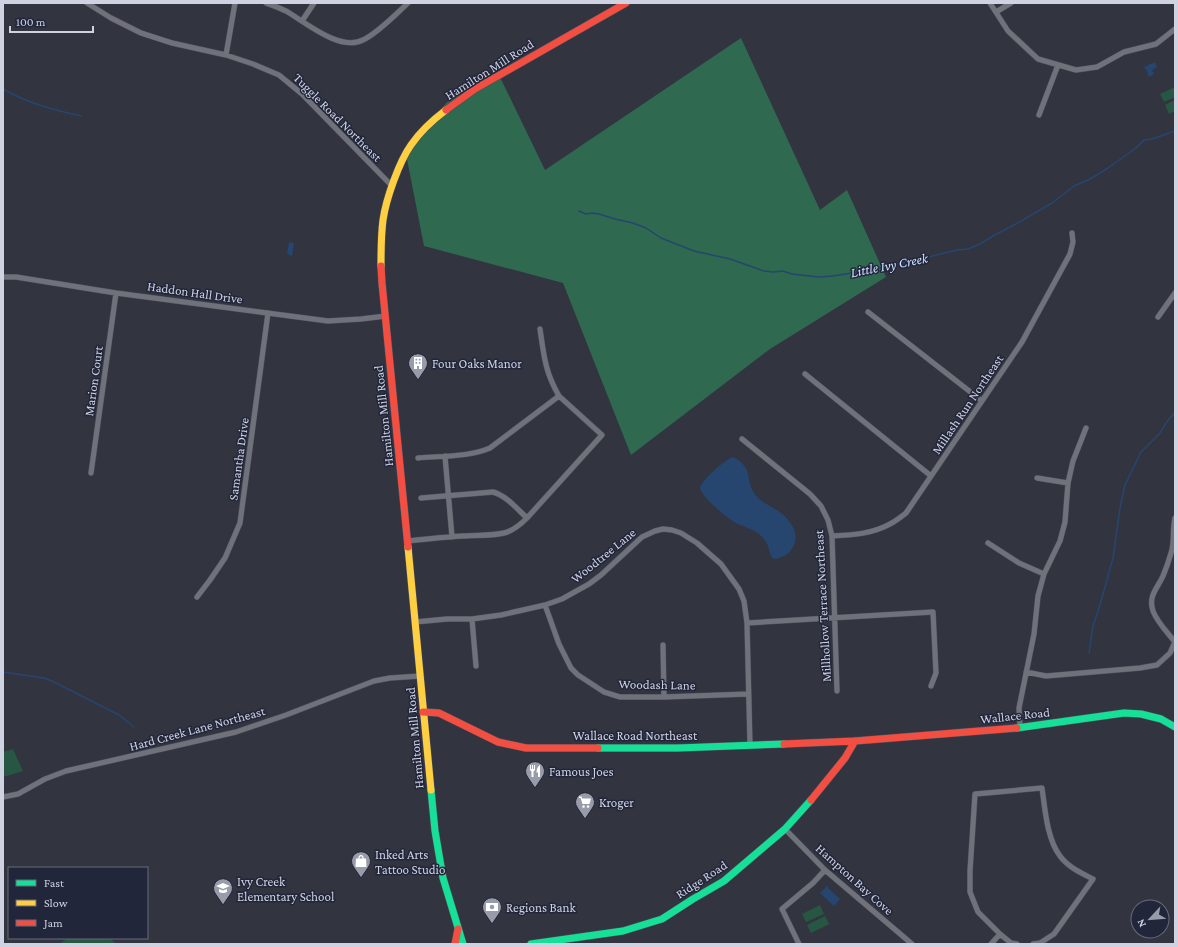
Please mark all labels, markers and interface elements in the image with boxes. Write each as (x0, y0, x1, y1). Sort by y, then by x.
scale bar (10, 8, 93, 34)
text: 100 m (16, 15, 46, 29)
street label: Hamilton Mill Road (442, 36, 537, 103)
street label: Tuggle Road Northeast (290, 70, 385, 165)
water label: Little Ivy Creek (849, 249, 930, 280)
street label: Haddon Hall Drive (146, 278, 244, 307)
street label: Marion Court (81, 344, 106, 417)
street label: Millash Run Northeast (929, 351, 1007, 457)
building icon: Four Oaks Manor (407, 352, 429, 380)
place label: Four Oaks Manor (432, 356, 522, 371)
street label: Hamilton Mill Road (371, 364, 396, 467)
street label: Samantha Drive (225, 416, 252, 501)
street label: Woodtree Lane (568, 525, 639, 586)
street label: Millhollow Terrace Northeast (811, 529, 834, 682)
street label: Woodash Lane (618, 676, 696, 693)
street label: Hamilton Mill Road (403, 686, 426, 789)
street label: Hard Creek Lane Northeast (128, 703, 267, 754)
street label: Wallace Road (979, 704, 1051, 727)
street label: Wallace Road Northeast (573, 728, 698, 743)
restaurant icon: Famous Joes (524, 760, 546, 788)
place label: Famous Joes (549, 764, 614, 779)
supermarket icon: Kroger (574, 791, 596, 819)
place label: Kroger (599, 795, 634, 810)
street label: Hampton Bay Cove (813, 841, 897, 918)
place label: Inked Arts Tattoo Studio (375, 847, 445, 877)
shop icon: Inked Arts Tattoo Studio (350, 850, 372, 878)
street label: Ridge Road (673, 857, 730, 902)
legend (8, 867, 148, 939)
place label: Ivy Creek Elementary School (237, 874, 335, 904)
text: Fast (44, 876, 65, 890)
school or university icon: Ivy Creek Elementary School (212, 877, 234, 905)
text: Slow (44, 896, 68, 910)
bank icon: Regions Bank (481, 896, 503, 924)
north arrow (1130, 899, 1170, 939)
place label: Regions Bank (506, 900, 577, 915)
text: Jam (43, 916, 63, 930)
text: N (1134, 917, 1148, 929)

